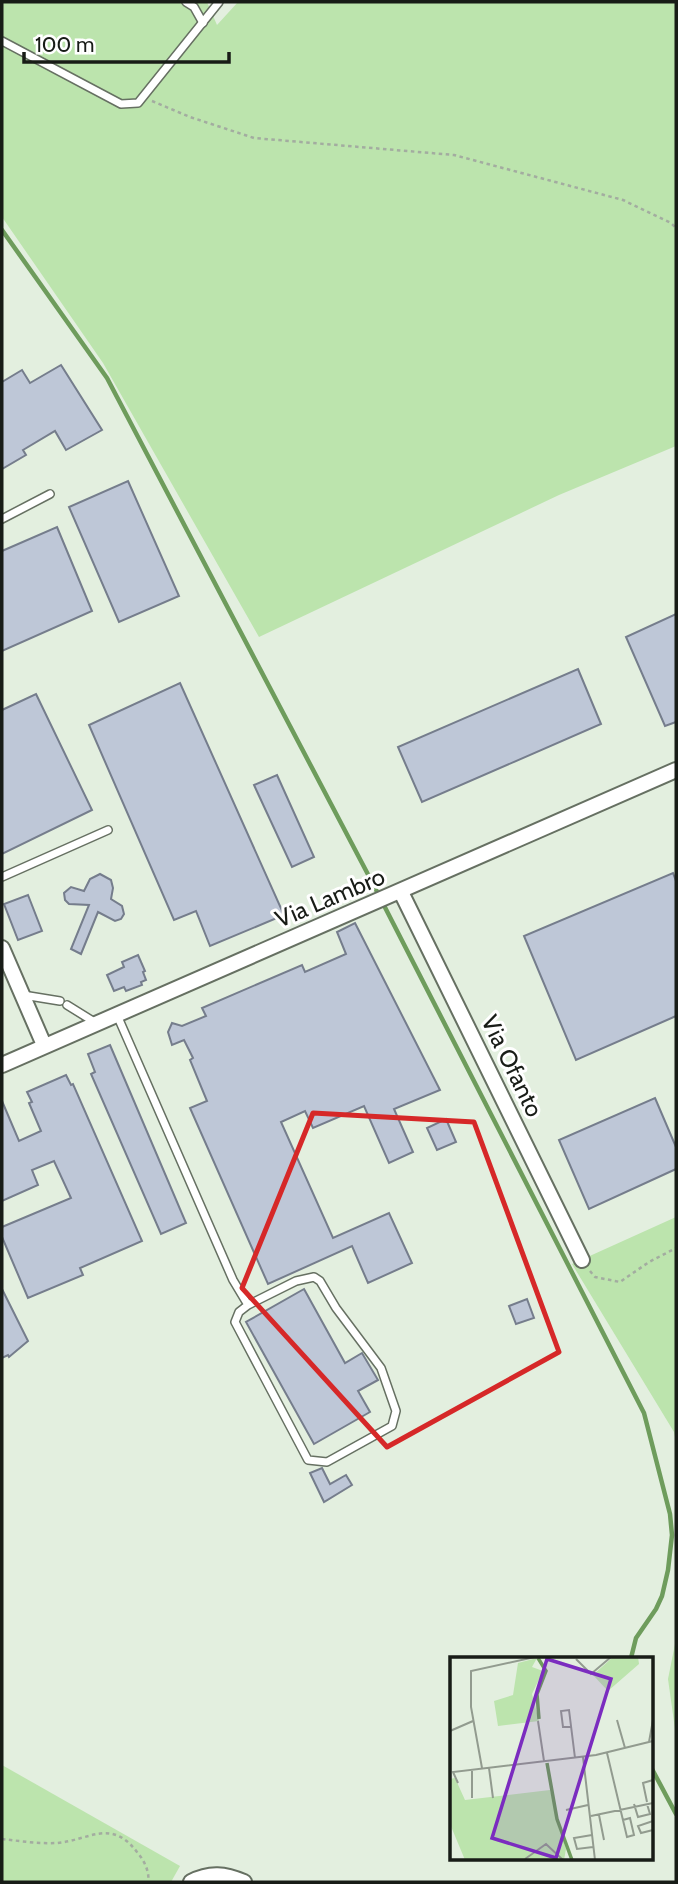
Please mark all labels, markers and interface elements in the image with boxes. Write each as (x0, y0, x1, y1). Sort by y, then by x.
scale bar (24, 21, 229, 65)
text: 100 m (35, 32, 94, 57)
street label: Via Lambro (271, 862, 389, 934)
street label: Via Ofanto (475, 1010, 550, 1121)
inset map (450, 1657, 654, 1860)

